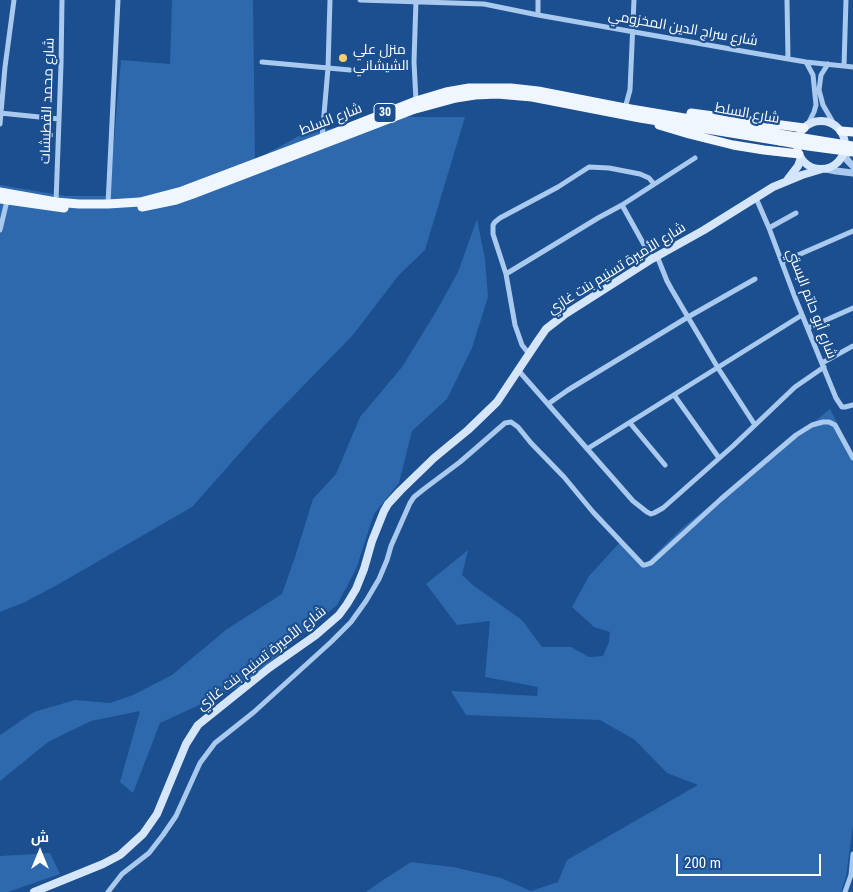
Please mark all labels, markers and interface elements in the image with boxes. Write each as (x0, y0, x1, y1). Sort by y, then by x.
street label: شارع سراج الدين المخزومي (607, 8, 759, 50)
street label: شارع محمد القطيشات (37, 38, 59, 164)
place label: منزل علي الشيشاني (353, 42, 409, 74)
marker: منزل علي الشيشاني (337, 52, 349, 64)
street label: شارع السلط (297, 100, 365, 140)
street label: شارع السلط (713, 100, 781, 128)
road number: 30 (374, 104, 396, 122)
street label: شارع الأميرة تسنيم بنت غازي (545, 220, 689, 318)
street label: شارع أبو حاتم البستي (782, 247, 840, 361)
street label: شارع الأميرة تسنيم بنت غازي (194, 603, 330, 715)
north arrow (15, 827, 65, 877)
text: ش (31, 829, 49, 845)
scale bar (678, 844, 823, 876)
text: 200 m (684, 854, 721, 872)

